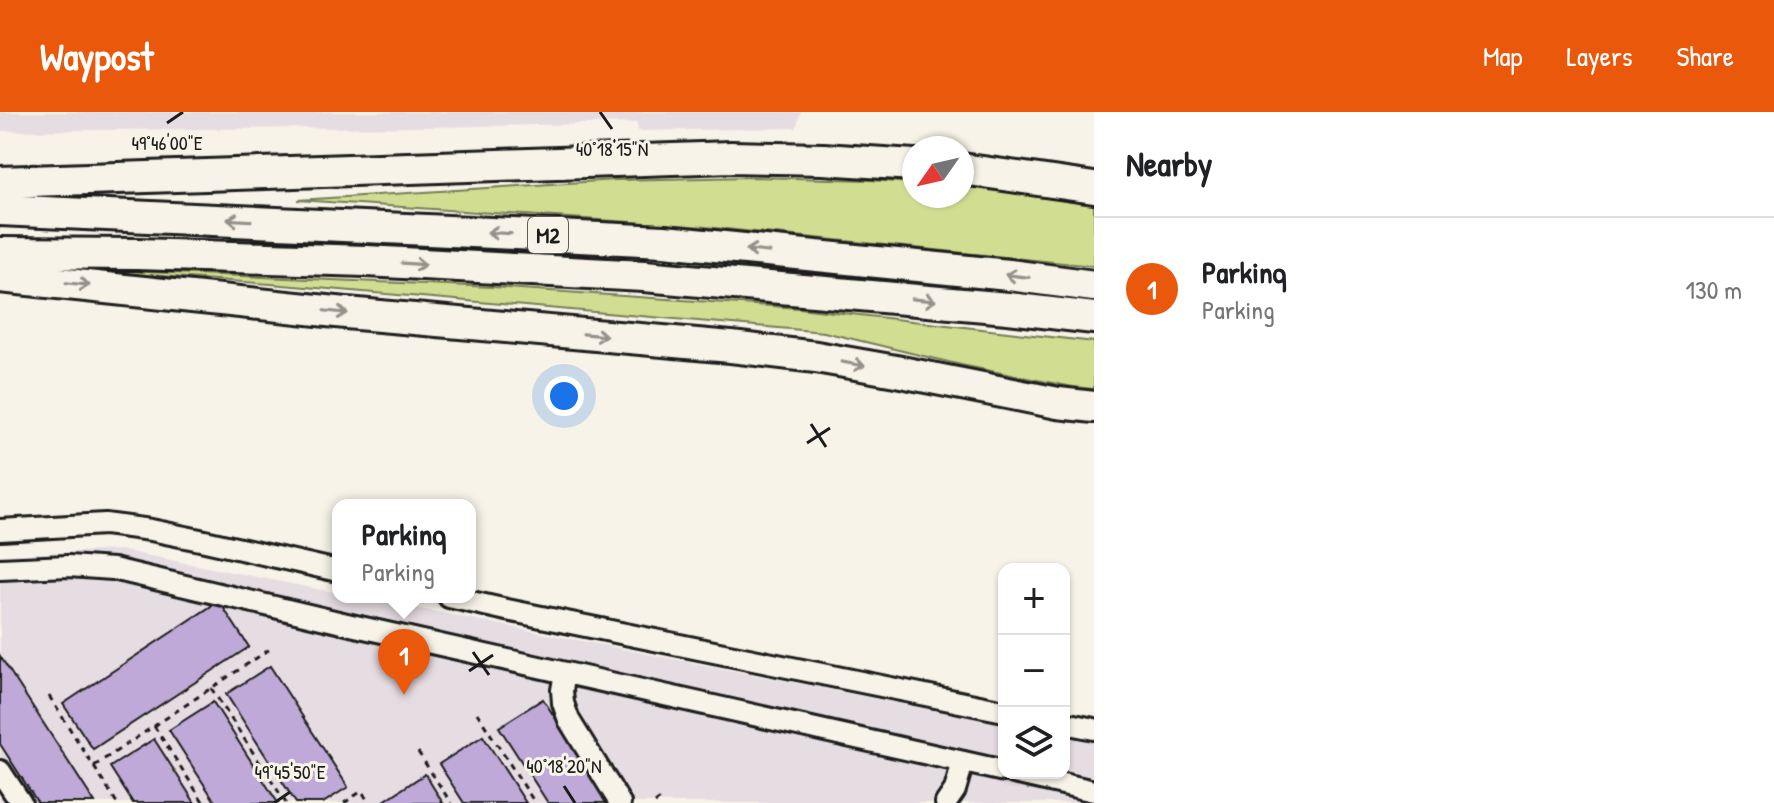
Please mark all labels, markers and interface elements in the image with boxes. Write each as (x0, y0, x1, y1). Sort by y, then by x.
text: Waypost (40, 30, 154, 82)
text: Map (1483, 37, 1523, 75)
text: Layers (1567, 37, 1632, 75)
text: Share (1676, 37, 1734, 75)
text: 49°46'00"E (131, 129, 203, 156)
text: 40°18'15"N (576, 135, 648, 162)
north arrow (902, 136, 974, 208)
text: Nearby (1126, 141, 1212, 187)
one-way arrow (226, 213, 253, 228)
road number: M2 (528, 217, 568, 253)
one-way arrow (486, 225, 513, 240)
one-way arrow (745, 243, 772, 258)
text: Parkinq (1202, 252, 1286, 292)
one-way arrow (400, 257, 427, 272)
one-way arrow (1005, 268, 1030, 283)
text: 1 (1147, 272, 1157, 307)
text: 130 m (1686, 272, 1742, 307)
one-way arrow (64, 277, 91, 292)
text: Parking (1202, 292, 1275, 327)
one-way arrow (910, 293, 937, 308)
one-way arrow (322, 305, 349, 320)
one-way arrow (581, 327, 608, 342)
one-way arrow (840, 357, 866, 372)
your location (544, 376, 584, 416)
popup (332, 499, 476, 603)
text: Parkinq (362, 514, 446, 554)
text: Parking (362, 554, 434, 589)
map controls (998, 563, 1070, 779)
button: + (998, 563, 1070, 635)
pin: 1 (378, 629, 430, 695)
button: − (998, 635, 1070, 707)
button: layers (998, 707, 1070, 779)
text: 40°18'20"N (526, 752, 602, 779)
text: 49°45'50"E (254, 758, 326, 785)

